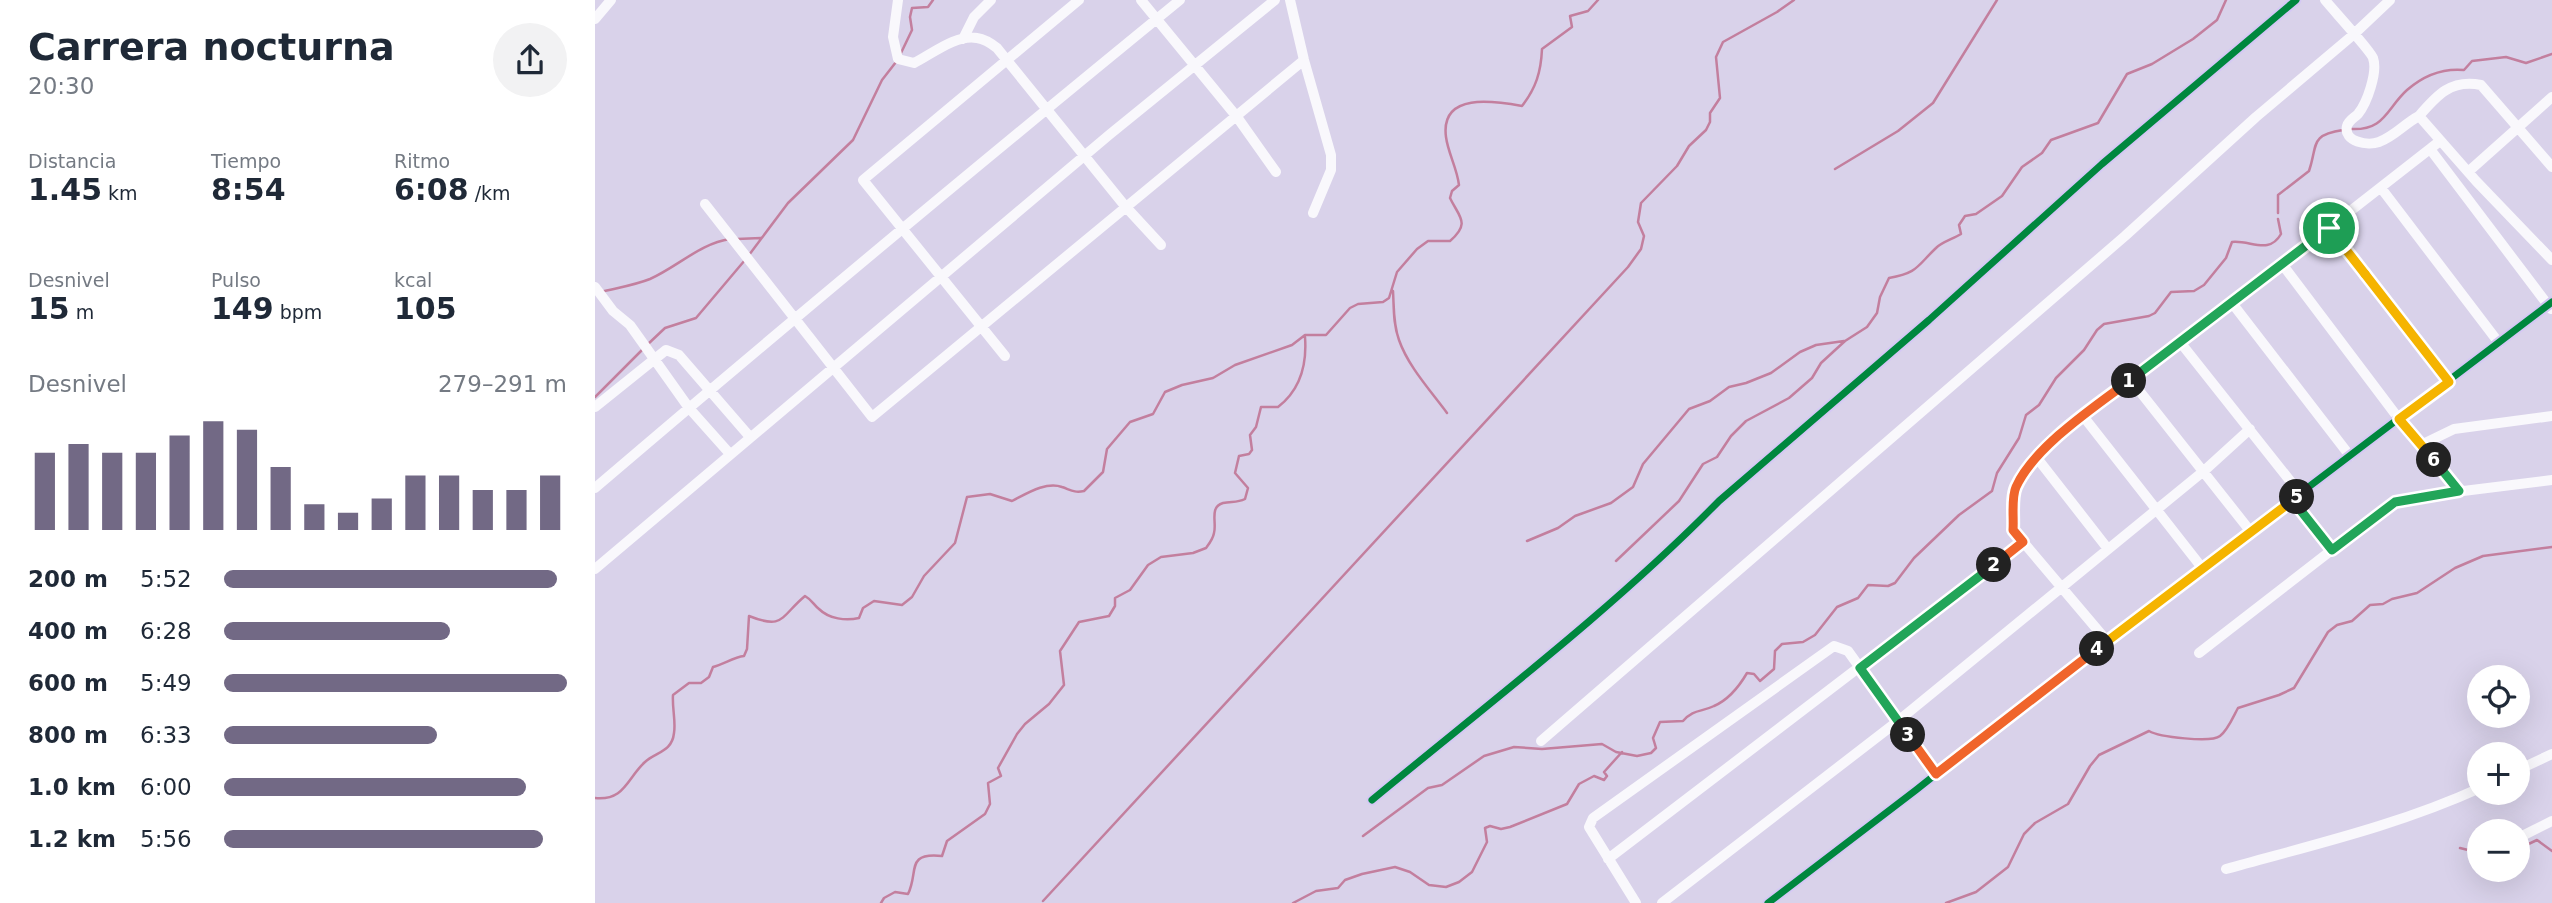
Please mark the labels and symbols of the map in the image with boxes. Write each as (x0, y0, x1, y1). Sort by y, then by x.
pin (2299, 198, 2359, 258)
pin: 1 (2111, 364, 2147, 398)
pin: 6 (2417, 442, 2451, 477)
pin: 5 (2279, 480, 2315, 514)
pin: 2 (1977, 548, 2011, 582)
pin: 4 (2079, 632, 2115, 666)
pin: 3 (1891, 718, 1925, 752)

